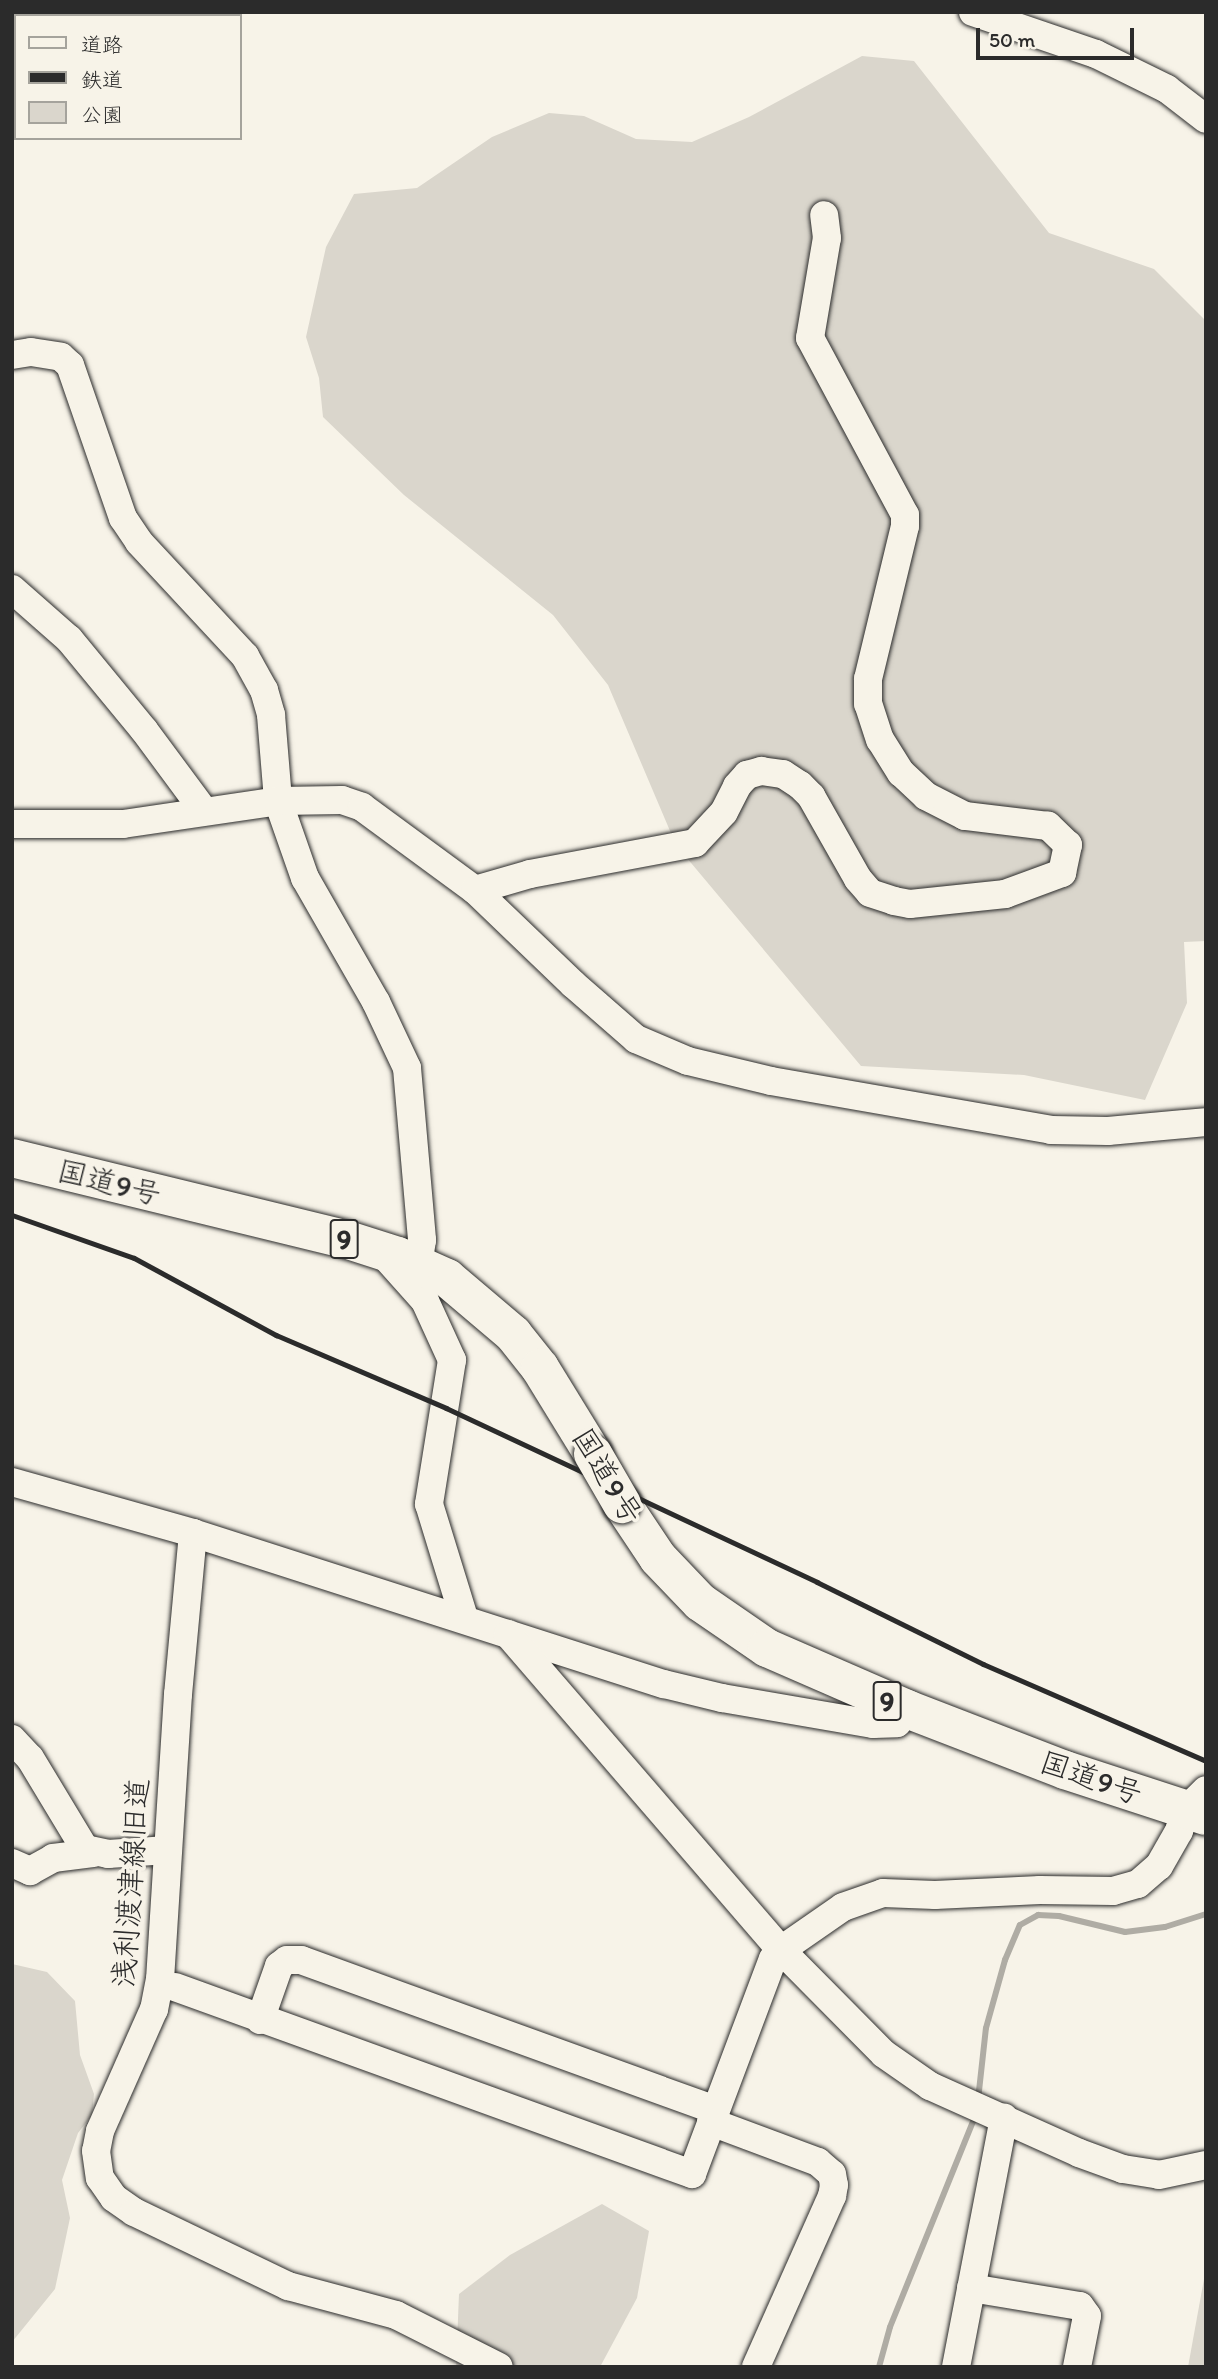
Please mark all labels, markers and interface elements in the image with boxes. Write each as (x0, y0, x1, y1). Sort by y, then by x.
legend (14, 14, 242, 140)
scale bar (980, 14, 1138, 58)
text: 50 m (989, 27, 1035, 52)
text: 道路 (81, 32, 123, 57)
text: 鉄道 (81, 67, 123, 92)
text: 公園 (81, 102, 123, 127)
street label: 国道9号 (53, 1153, 165, 1213)
road number: 9 (328, 1214, 360, 1264)
street label: 国道9号 (564, 1421, 650, 1531)
road number: 9 (871, 1676, 903, 1726)
street label: 国道9号 (1035, 1744, 1147, 1812)
street label: 浅利渡津線旧道 (106, 1777, 156, 1989)

